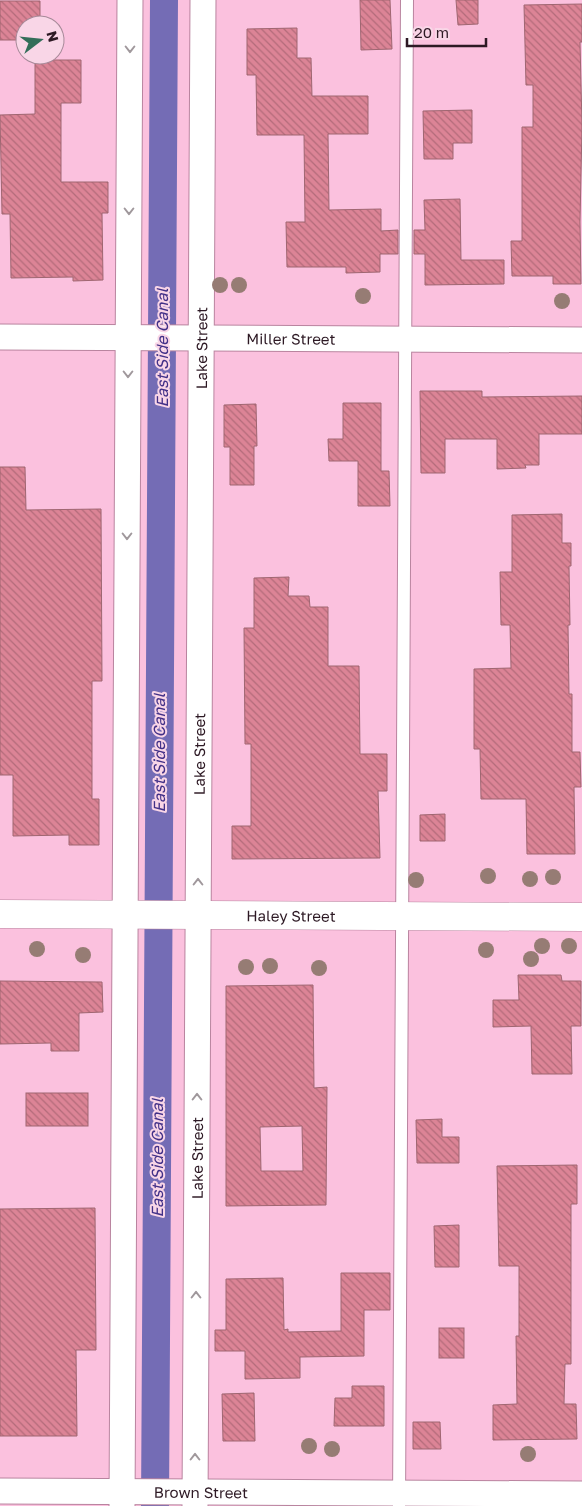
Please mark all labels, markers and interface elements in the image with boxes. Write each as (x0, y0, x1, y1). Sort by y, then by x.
north arrow (15, 15, 65, 65)
scale bar (407, 15, 486, 47)
text: 20 m (414, 23, 449, 41)
text: N (43, 29, 63, 44)
one-way arrow (125, 45, 135, 53)
one-way arrow (124, 208, 134, 215)
water label: East Side Canal (152, 288, 172, 408)
street label: Lake Street (192, 307, 210, 389)
street label: Miller Street (246, 329, 336, 348)
one-way arrow (123, 370, 133, 378)
one-way arrow (122, 532, 132, 540)
water label: East Side Canal (149, 693, 169, 813)
street label: Lake Street (190, 713, 208, 795)
one-way arrow (193, 878, 203, 886)
street label: Haley Street (246, 906, 336, 925)
one-way arrow (192, 1093, 202, 1101)
water label: East Side Canal (147, 1098, 167, 1218)
street label: Lake Street (188, 1117, 206, 1199)
one-way arrow (191, 1291, 201, 1298)
one-way arrow (190, 1453, 200, 1461)
street label: Brown Street (154, 1483, 248, 1501)

